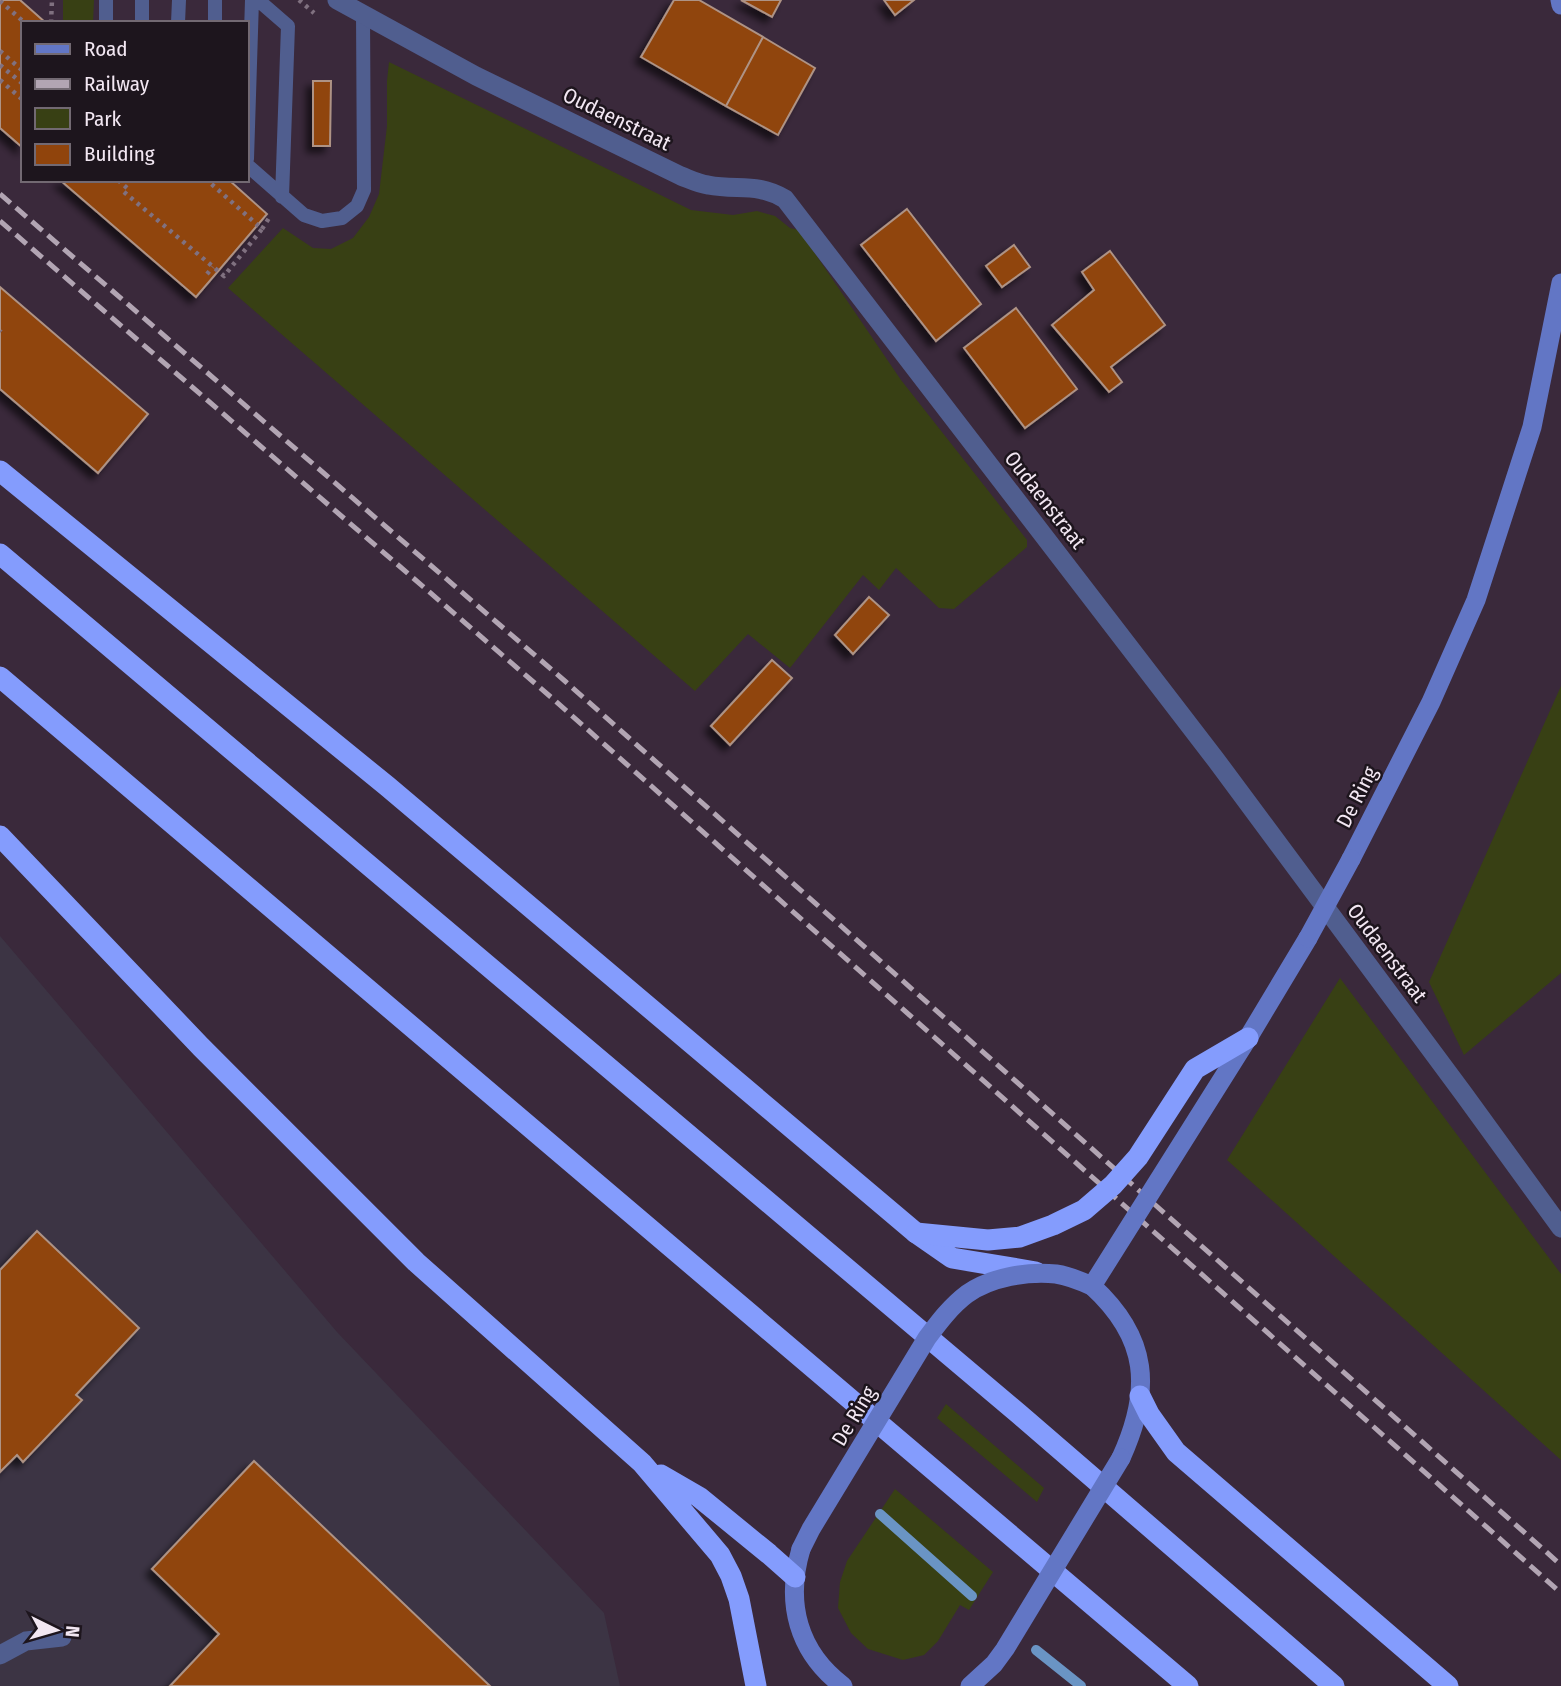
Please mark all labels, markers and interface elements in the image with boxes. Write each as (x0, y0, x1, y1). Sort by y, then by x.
legend (21, 21, 248, 182)
text: Road (84, 36, 128, 62)
text: Railway (84, 71, 150, 97)
street label: Oudaenstraat (559, 82, 675, 156)
text: Park (84, 106, 122, 132)
text: Building (84, 141, 155, 167)
street label: Oudaenstraat (999, 446, 1091, 554)
street label: De Ring (1331, 762, 1383, 832)
street label: Oudaenstraat (1341, 898, 1433, 1008)
street label: De Ring (826, 1381, 882, 1451)
north arrow (21, 1595, 91, 1665)
text: N (60, 1625, 84, 1638)

